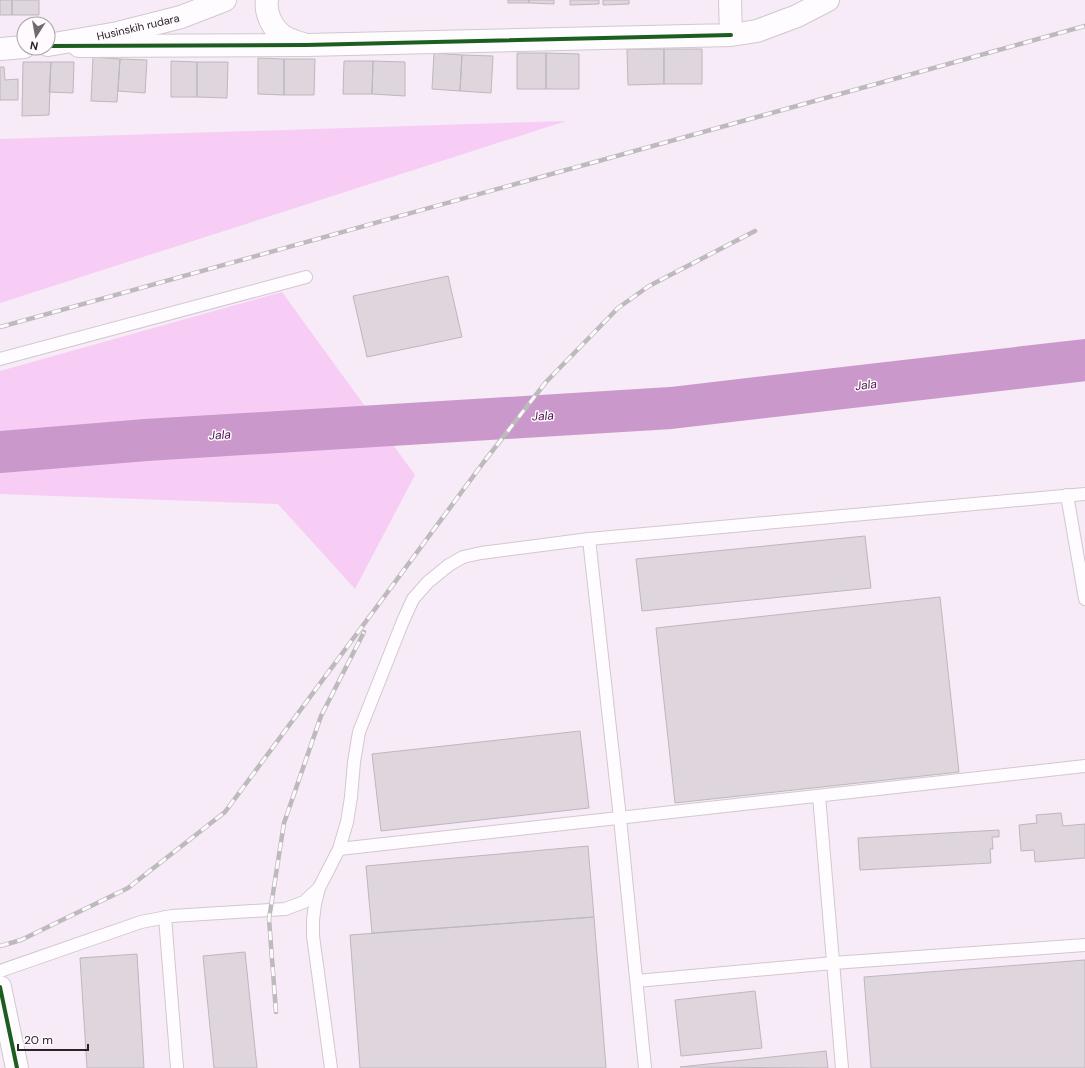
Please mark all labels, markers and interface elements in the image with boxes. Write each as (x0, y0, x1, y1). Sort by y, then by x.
street label: Husinskih rudara (95, 11, 181, 43)
north arrow (16, 16, 56, 56)
text: N (29, 38, 39, 53)
water label: Jala (854, 376, 878, 394)
water label: Jala (532, 407, 555, 425)
water label: Jala (209, 426, 232, 444)
scale bar (18, 1026, 88, 1052)
text: 20 m (24, 1032, 53, 1048)

